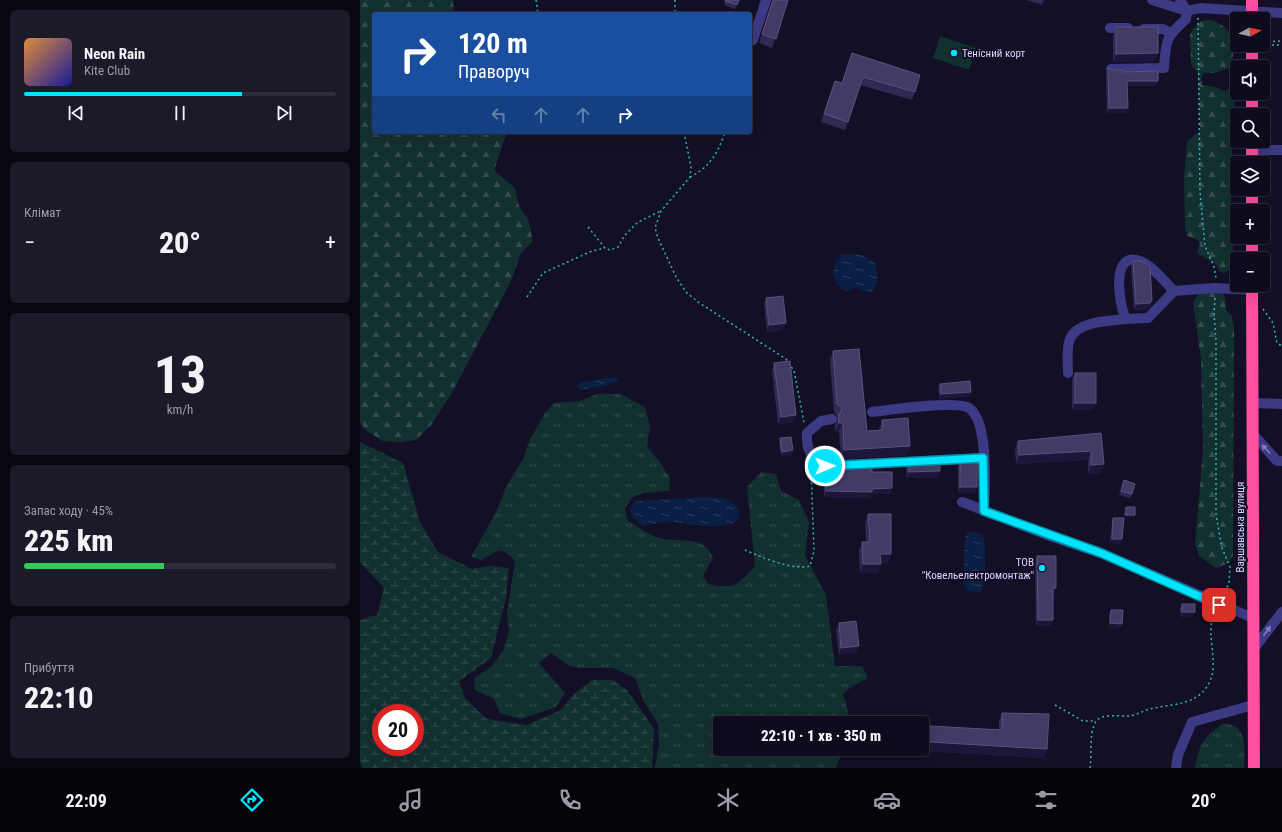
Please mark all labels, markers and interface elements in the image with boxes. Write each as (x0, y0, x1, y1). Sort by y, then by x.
north arrow (1230, 12, 1270, 52)
map controls (1230, 12, 1270, 292)
text: 120 m (458, 27, 528, 60)
icon: right (392, 28, 444, 80)
text: Neon Rain (84, 45, 145, 63)
place label: Тенісний корт (962, 47, 1026, 60)
marker: Тенісний корт (949, 48, 959, 58)
button: sound (1230, 60, 1270, 100)
text: Праворуч (458, 61, 530, 82)
text: Kite Club (84, 63, 130, 78)
icon: previous (65, 102, 87, 124)
icon: pause (169, 102, 191, 124)
icon: next (273, 102, 295, 124)
icon: left (488, 104, 510, 126)
icon: ahead (530, 104, 552, 126)
icon: ahead (572, 104, 594, 126)
icon: right (614, 104, 636, 126)
button: search (1230, 108, 1270, 148)
button: layers (1230, 156, 1270, 196)
button: + (1230, 204, 1270, 244)
text: Клімат (24, 205, 61, 220)
text: 20° (159, 225, 201, 260)
text: − (24, 230, 35, 255)
text: + (325, 230, 336, 255)
button: − (1230, 252, 1270, 292)
text: 13 (154, 345, 206, 406)
text: km/h (167, 402, 193, 417)
one-way arrow (1262, 444, 1271, 455)
position arrow (804, 445, 846, 487)
street label: Варшавська вулиця (1234, 482, 1247, 572)
text: Запас ходу · 45% (24, 503, 113, 518)
text: 225 km (24, 523, 113, 558)
place label: ТОВ "Ковельелектромонтаж" (922, 556, 1034, 582)
marker: ТОВ "Ковельелектромонтаж" (1037, 563, 1047, 573)
pin (1202, 588, 1236, 622)
icon: arrive (1208, 594, 1230, 616)
one-way arrow (1263, 626, 1271, 636)
text: Прибуття (24, 660, 74, 675)
text: 22:10 (24, 680, 93, 715)
speed limit sign: 20 (372, 704, 424, 756)
text: 22:10 · 1 хв · 350 m (761, 727, 881, 745)
icon: directions (238, 786, 266, 814)
icon: music (397, 786, 425, 814)
icon: phone (556, 786, 584, 814)
icon: climate (714, 786, 742, 814)
icon: car (873, 786, 901, 814)
icon: filters (1032, 786, 1060, 814)
text: 22:09 (65, 790, 107, 811)
text: 20° (1191, 790, 1216, 811)

